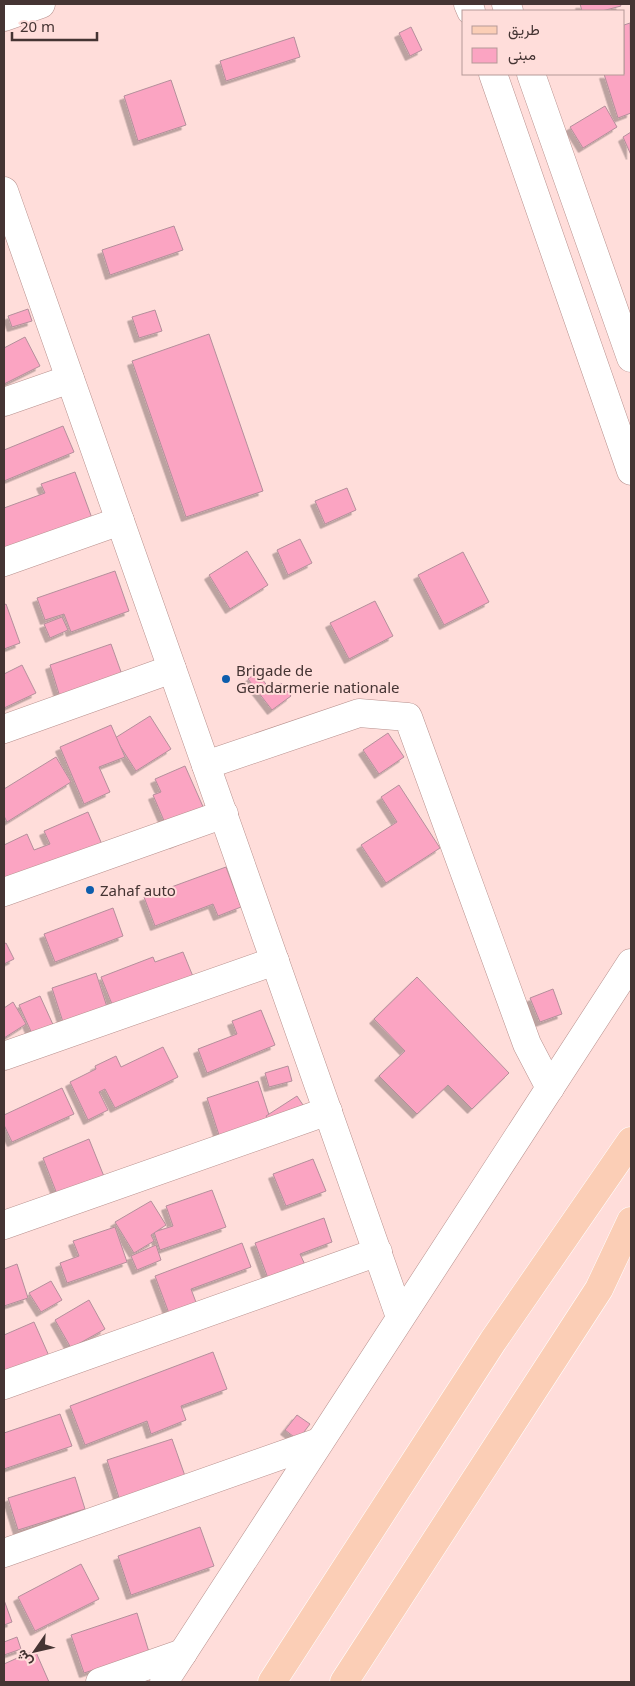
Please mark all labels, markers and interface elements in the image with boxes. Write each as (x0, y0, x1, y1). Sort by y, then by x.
scale bar (12, 10, 98, 42)
legend (462, 10, 625, 75)
text: 20 m (20, 16, 55, 36)
text: طريق (508, 19, 540, 40)
text: مبنى (508, 44, 536, 65)
place label: Brigade de Gendarmerie nationale (236, 660, 399, 697)
marker: Brigade de Gendarmerie nationale (220, 673, 232, 685)
place label: Zahaf auto (100, 880, 176, 900)
marker: Zahaf auto (84, 884, 96, 896)
north arrow (10, 1626, 60, 1676)
text: ش (11, 1646, 36, 1671)

